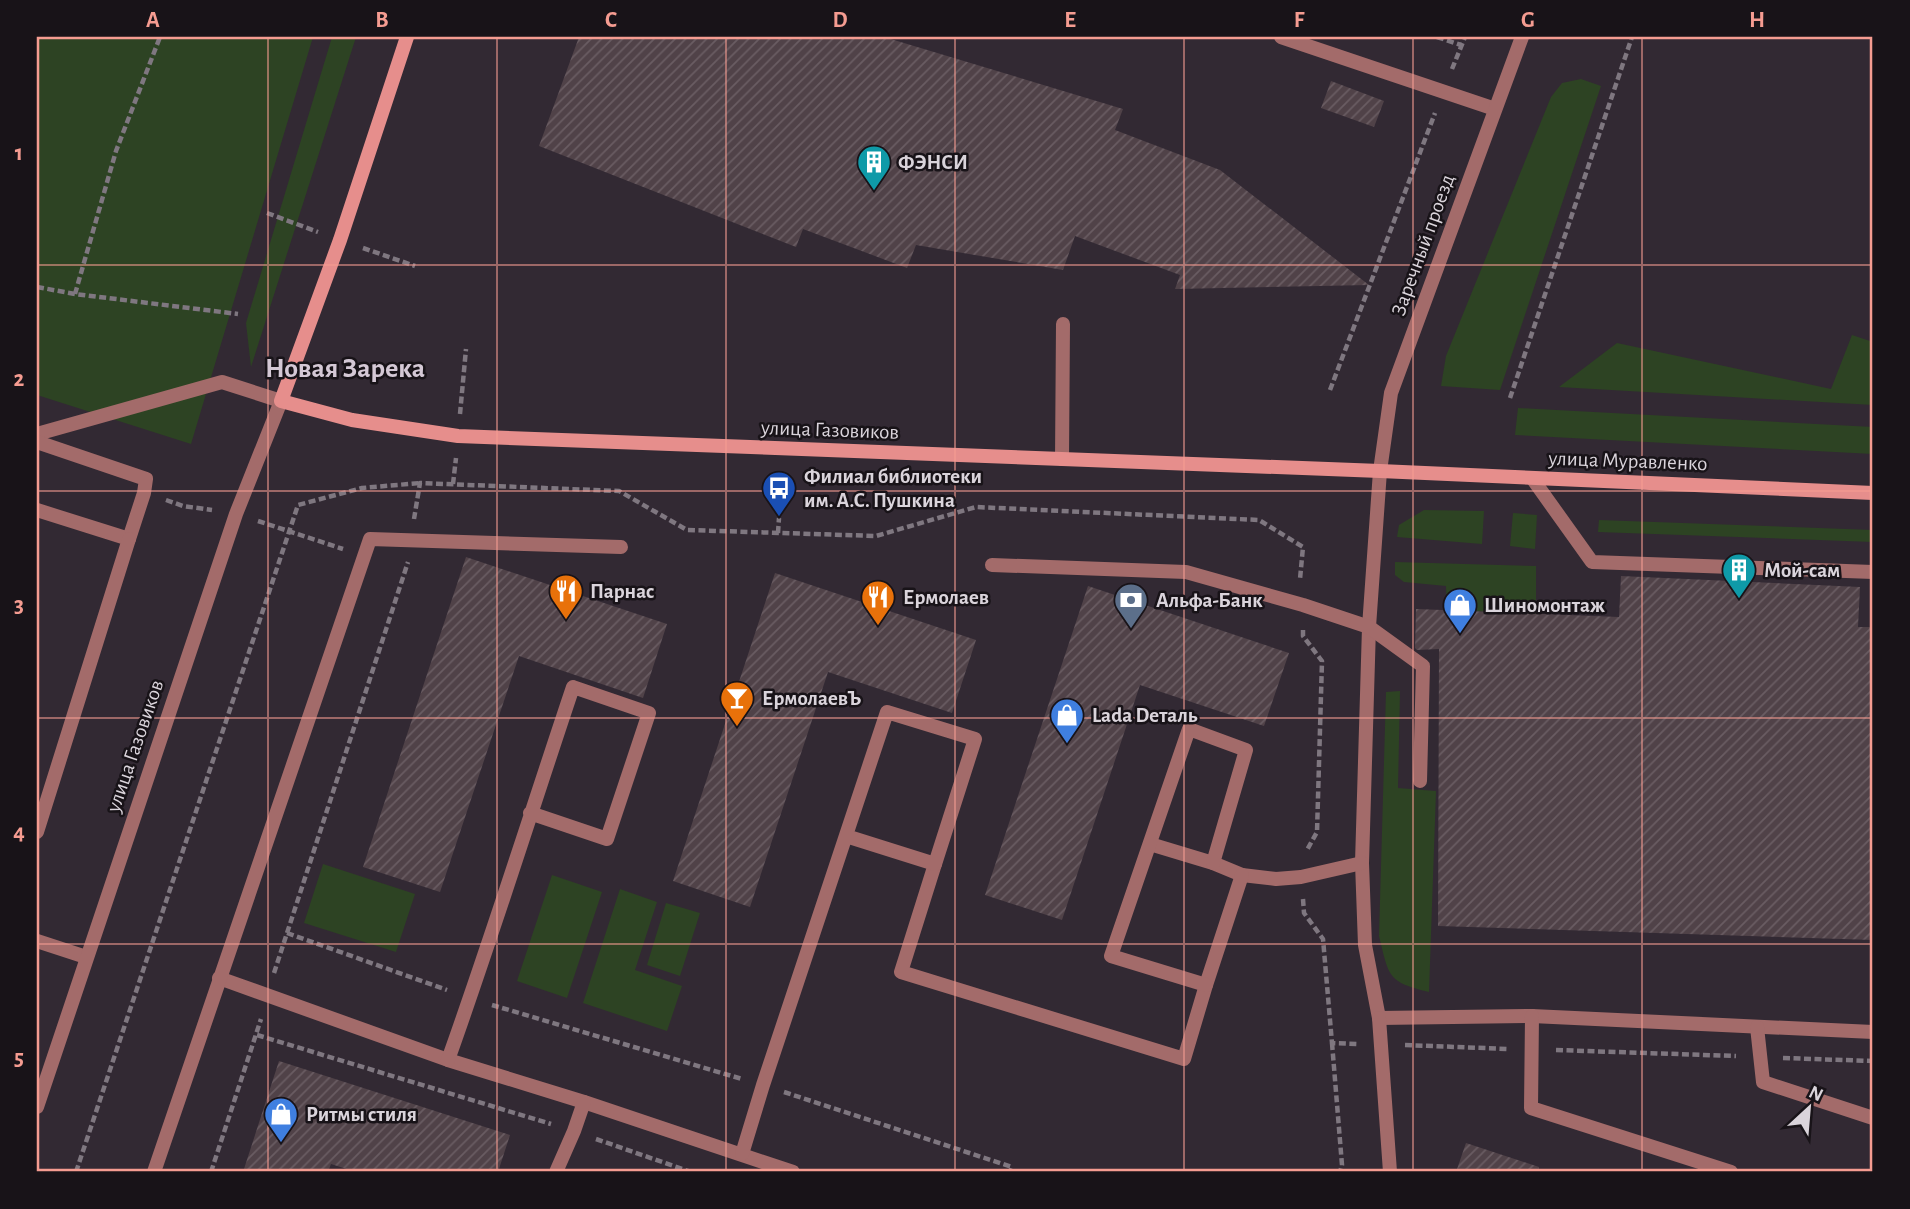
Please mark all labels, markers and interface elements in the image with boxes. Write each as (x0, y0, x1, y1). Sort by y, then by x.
text: A (146, 9, 160, 32)
text: B (375, 9, 389, 32)
text: C (605, 9, 617, 32)
text: D (832, 9, 848, 32)
text: E (1064, 9, 1076, 32)
text: F (1294, 9, 1305, 32)
text: G (1521, 9, 1535, 32)
text: H (1749, 9, 1765, 32)
text: 1 (15, 142, 23, 165)
building icon: ФЭНСИ (855, 143, 893, 192)
place label: ФЭНСИ (898, 152, 968, 173)
street label: Заречный проезд (1388, 171, 1458, 319)
district label: Новая Зарека (265, 355, 425, 383)
text: 2 (14, 368, 25, 391)
street label: улица Газовиков (760, 417, 899, 443)
street label: улица Муравленко (1547, 448, 1708, 474)
place label: Филиал библиотеки им. А.С. Пушкина (804, 466, 982, 511)
bus stop icon: Филиал библиотеки им. А.С. Пушкина (760, 469, 798, 518)
building icon: Мой-сам (1720, 551, 1758, 600)
place label: Мой-сам (1764, 560, 1840, 581)
restaurant icon: Парнас (547, 572, 585, 621)
restaurant icon: Ермолаев (859, 578, 897, 627)
place label: Парнас (590, 581, 655, 602)
bank icon: Альфа-Банк (1112, 581, 1150, 630)
shop icon: Шиномонтаж (1441, 586, 1479, 635)
place label: Ермолаев (903, 587, 989, 608)
place label: Альфа-Банк (1156, 590, 1263, 611)
text: 3 (14, 594, 24, 617)
place label: Шиномонтаж (1484, 595, 1605, 616)
street label: улица Газовиков (102, 677, 167, 816)
bar icon: ЕрмолаевЪ (718, 679, 756, 728)
place label: ЕрмолаевЪ (762, 688, 861, 709)
shop icon: Lada Dеталь (1048, 696, 1086, 745)
place label: Lada Dеталь (1092, 705, 1198, 726)
text: 4 (13, 821, 25, 844)
text: 5 (14, 1047, 24, 1070)
north arrow (1773, 1072, 1843, 1142)
text: N (1806, 1083, 1826, 1106)
shop icon: Ритмы стиля (262, 1095, 300, 1144)
place label: Ритмы стиля (306, 1104, 417, 1125)

